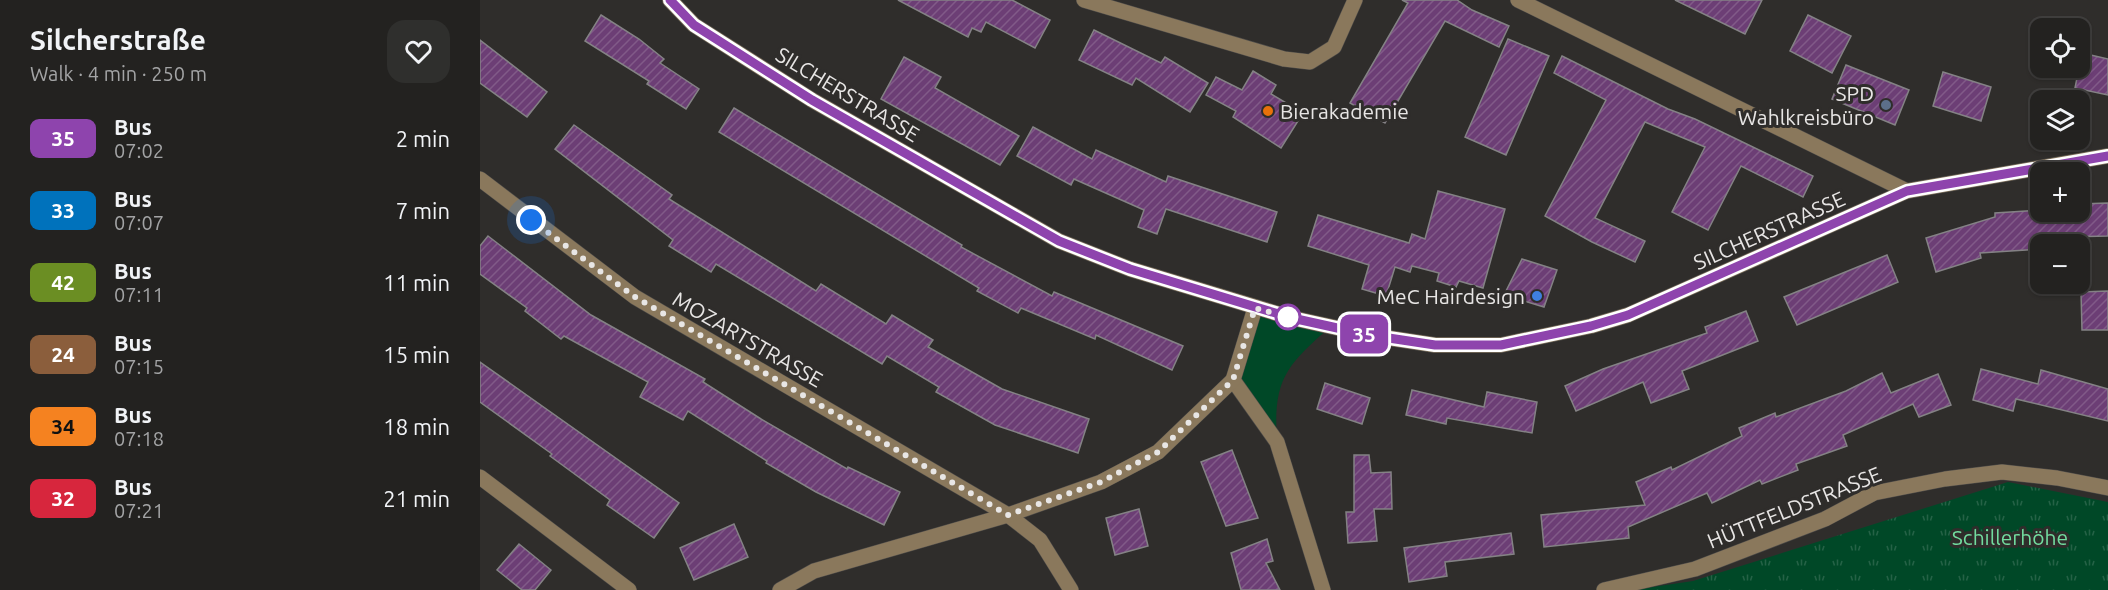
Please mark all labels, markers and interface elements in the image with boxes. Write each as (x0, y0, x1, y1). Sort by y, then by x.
map controls (2030, 18, 2090, 294)
button: locate (2030, 18, 2090, 78)
button: heart (387, 20, 450, 83)
text: Silcherstraße (30, 24, 206, 55)
street label: SILCHERSTRASSE (772, 42, 924, 146)
text: Walk · 4 min · 250 m (30, 62, 207, 85)
place label: SPD Wahlkreisbüro (1738, 81, 1874, 129)
button: layers (2030, 90, 2090, 150)
marker: SPD Wahlkreisbüro (1879, 98, 1893, 112)
place label: Bierakademie (1280, 99, 1409, 123)
marker: Bierakademie (1261, 104, 1275, 118)
text: Bus (114, 114, 152, 139)
text: 35 (51, 126, 75, 150)
text: 2 min (396, 126, 450, 151)
text: 07:02 (114, 139, 164, 162)
button: + (2030, 162, 2090, 222)
text: Bus (114, 186, 152, 211)
street label: SILCHERSTRASSE (1690, 186, 1848, 274)
text: 33 (51, 198, 75, 222)
text: 7 min (396, 198, 450, 223)
your location (516, 205, 546, 235)
text: 07:07 (114, 211, 164, 234)
button: − (2030, 234, 2090, 294)
text: Bus (114, 258, 152, 283)
text: 42 (51, 270, 75, 294)
text: 11 min (383, 270, 450, 295)
text: 07:11 (114, 283, 164, 306)
place label: MeC Hairdesign (1377, 284, 1525, 308)
street label: MOZARTSTRASSE (669, 286, 827, 392)
marker: MeC Hairdesign (1530, 289, 1544, 303)
unlabelled marker (1275, 304, 1301, 330)
line badge: 35 (1337, 314, 1391, 354)
text: 35 (1352, 322, 1376, 346)
text: Bus (114, 330, 152, 355)
text: 24 (51, 342, 75, 366)
text: 15 min (383, 342, 450, 367)
text: 07:15 (114, 355, 164, 378)
text: Bus (114, 402, 152, 427)
text: 34 (51, 414, 75, 438)
text: 18 min (383, 414, 450, 439)
text: 07:18 (114, 427, 164, 450)
street label: HÜTTFELDSTRASSE (1704, 461, 1884, 553)
text: Bus (114, 474, 152, 499)
text: 32 (51, 486, 75, 510)
text: 21 min (383, 486, 450, 511)
text: 07:21 (114, 499, 164, 522)
park label: Schillerhöhe (1952, 525, 2068, 549)

